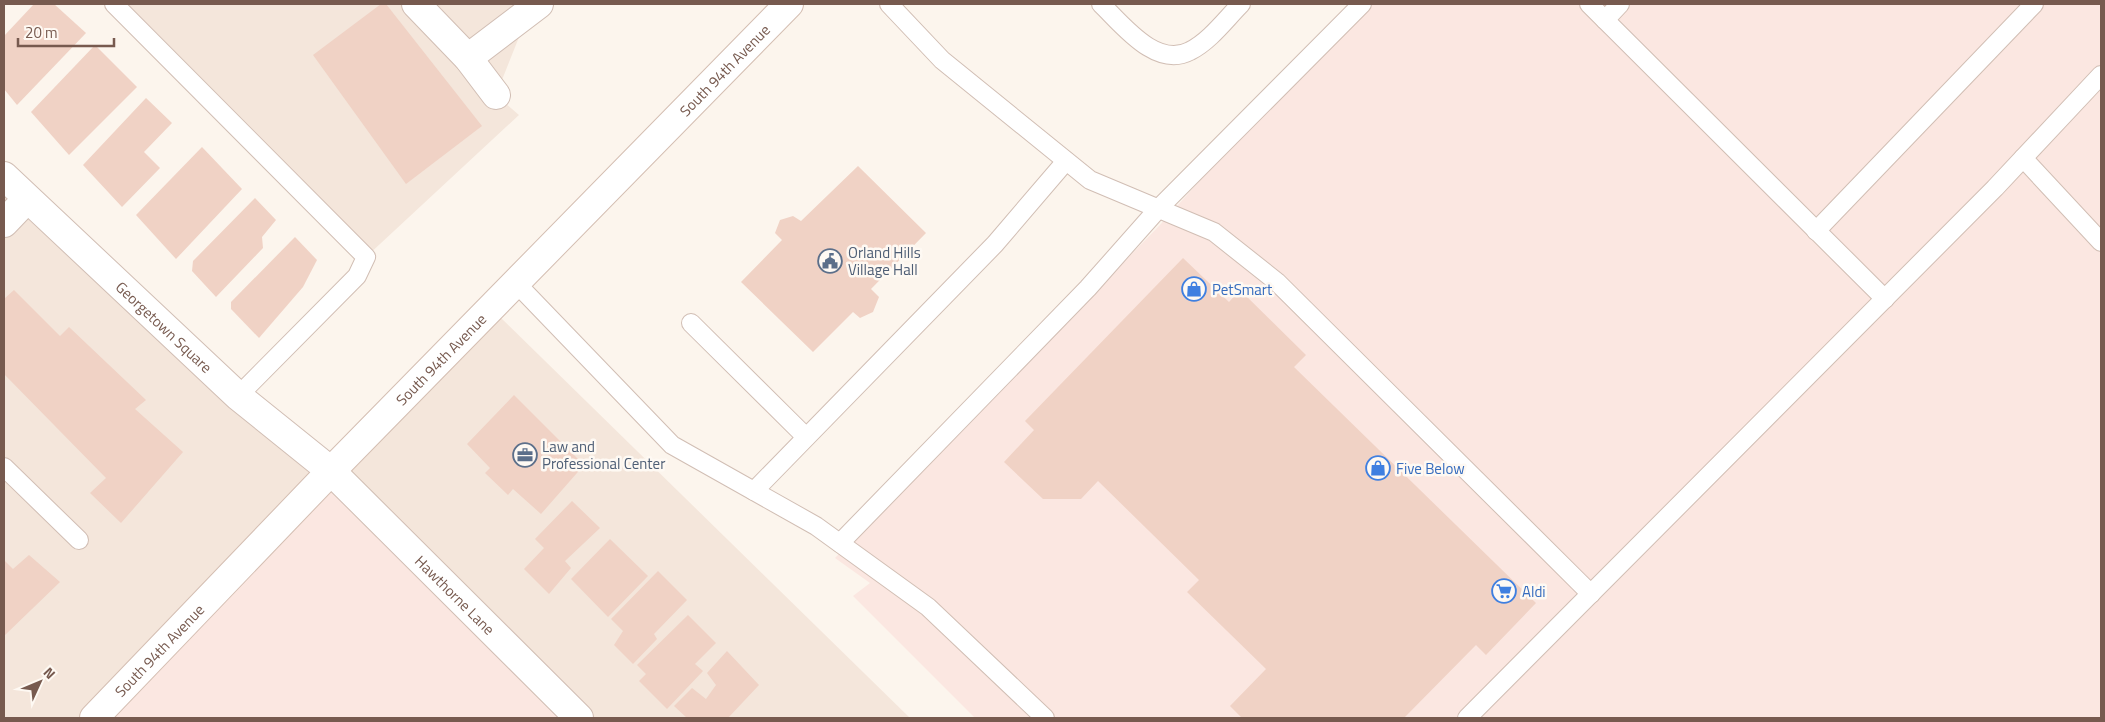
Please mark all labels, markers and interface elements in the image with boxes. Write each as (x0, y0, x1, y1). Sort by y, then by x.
scale bar (18, 15, 114, 47)
street label: South 94th Avenue (674, 19, 775, 121)
text: 20 m (25, 21, 58, 44)
place label: Orland Hills Village Hall (848, 241, 921, 281)
public building icon: Orland Hills Village Hall (817, 248, 843, 274)
street label: Georgetown Square (111, 275, 218, 378)
shop icon: PetSmart (1181, 276, 1207, 302)
place label: PetSmart (1212, 278, 1273, 301)
street label: South 94th Avenue (390, 308, 491, 410)
place label: Law and Professional Center (542, 435, 665, 475)
office icon: Law and Professional Center (512, 442, 538, 468)
shop icon: Five Below (1365, 455, 1391, 481)
place label: Five Below (1396, 457, 1465, 480)
street label: Hawthorne Lane (410, 550, 500, 640)
supermarket icon: Aldi (1491, 578, 1517, 604)
place label: Aldi (1522, 580, 1546, 603)
street label: South 94th Avenue (109, 599, 209, 702)
north arrow (15, 657, 65, 707)
text: N (39, 662, 61, 683)

